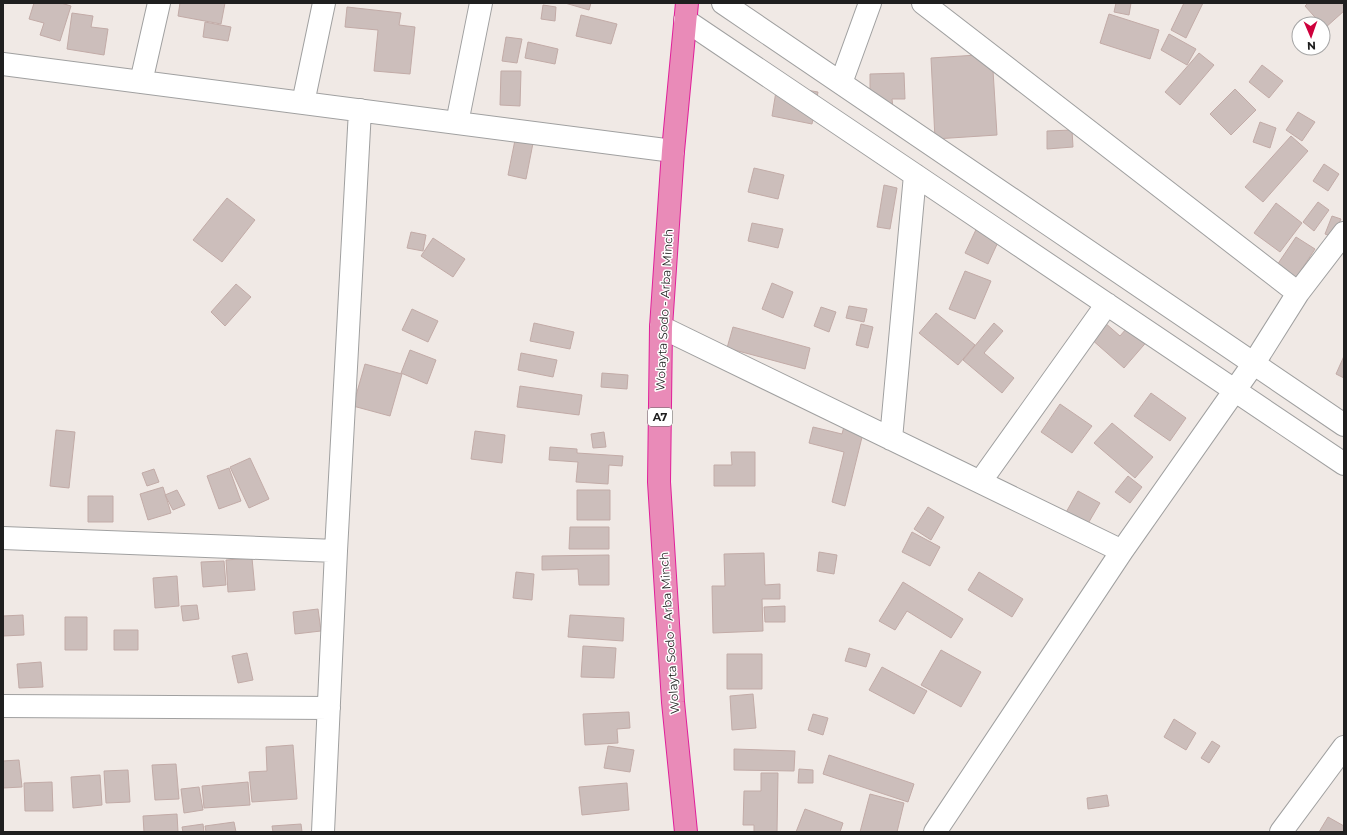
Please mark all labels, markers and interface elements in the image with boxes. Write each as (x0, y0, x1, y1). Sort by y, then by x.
north arrow (1291, 16, 1331, 56)
text: N (1307, 39, 1316, 53)
street label: Wolayta Sodo - Arba Minch (652, 229, 676, 391)
road number: A7 (648, 408, 672, 426)
street label: Wolayta Sodo - Arba Minch (656, 551, 682, 715)

